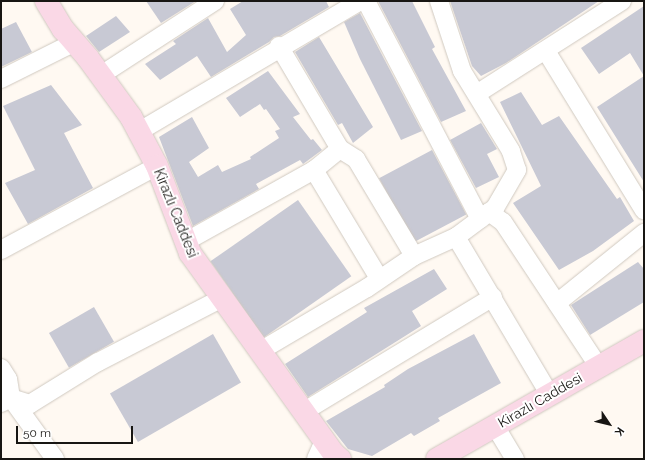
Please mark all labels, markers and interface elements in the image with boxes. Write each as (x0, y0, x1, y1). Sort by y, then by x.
street label: Kirazlı Caddesi (150, 166, 202, 260)
street label: Kirazlı Caddesi (495, 369, 585, 431)
north arrow (589, 404, 629, 444)
scale bar (18, 418, 135, 444)
text: K (612, 424, 627, 438)
text: 50 m (23, 426, 51, 440)

